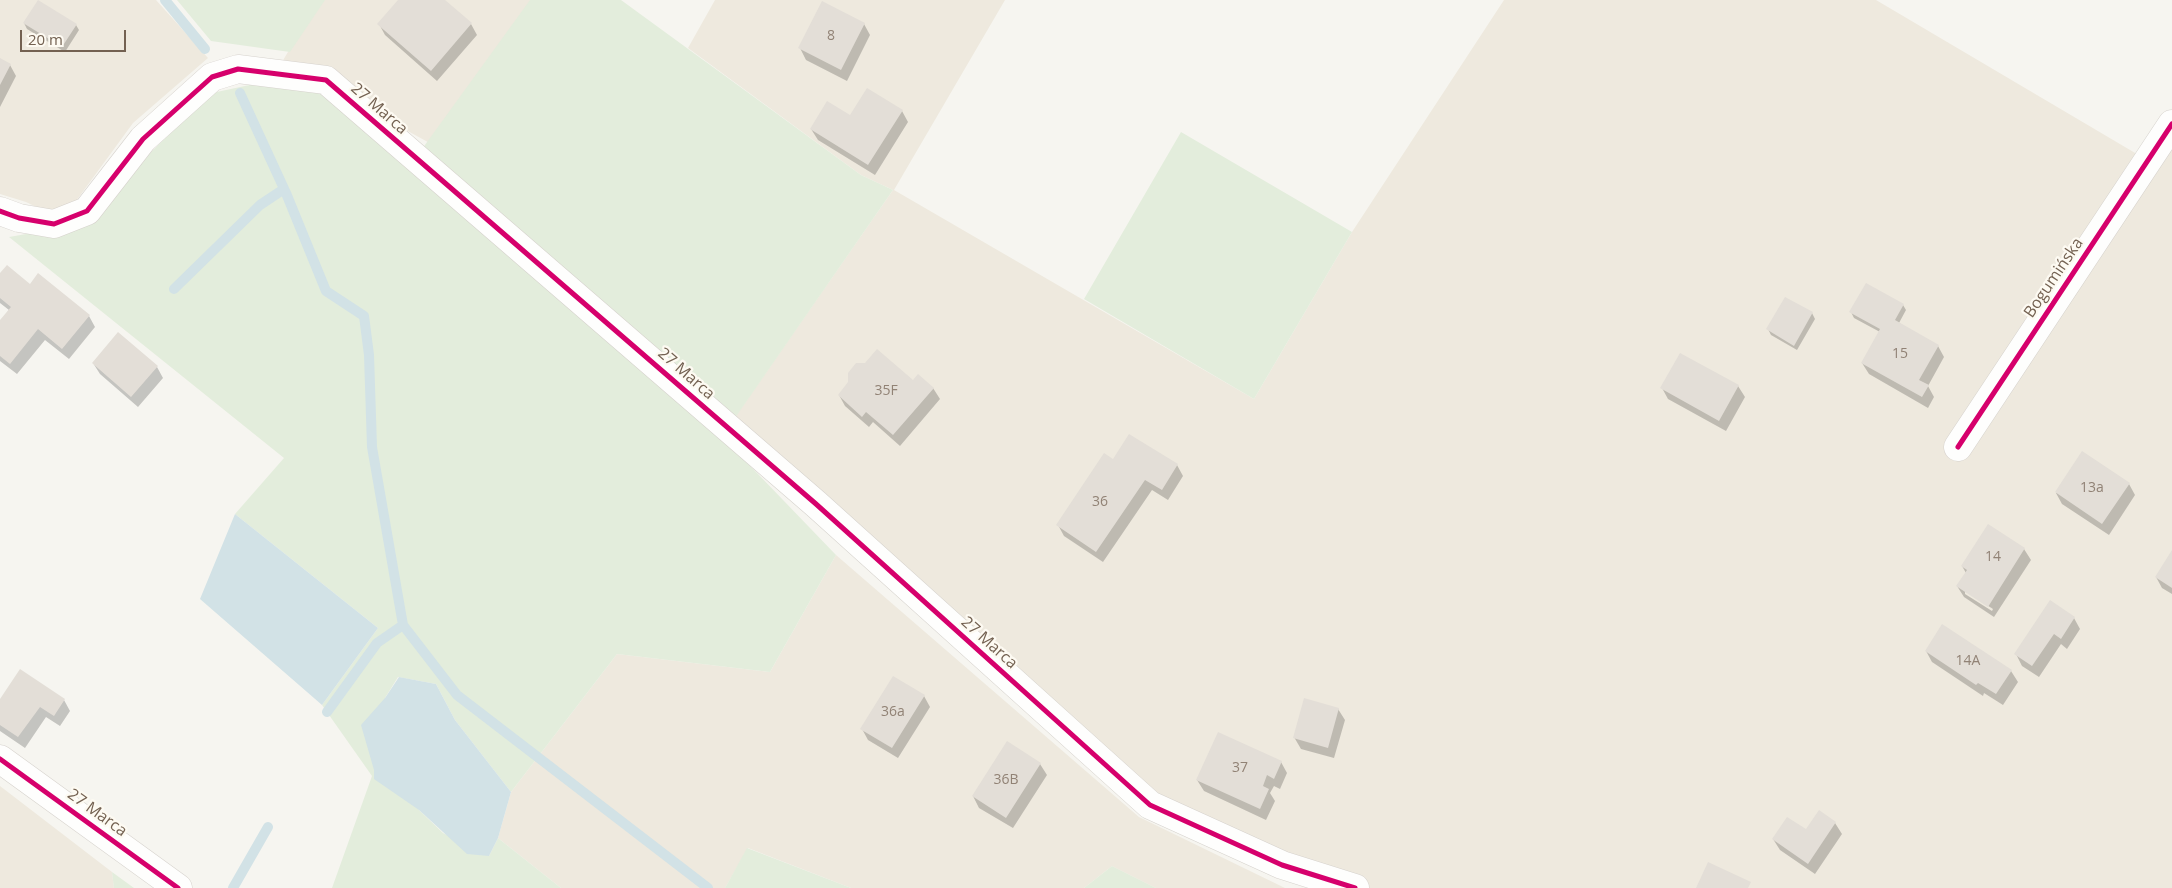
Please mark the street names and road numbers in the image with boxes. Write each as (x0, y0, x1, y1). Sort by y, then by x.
street label: 27 Marca (347, 79, 411, 139)
street label: Bogumińska (2020, 234, 2088, 322)
street label: 27 Marca (654, 344, 718, 404)
street label: 27 Marca (957, 613, 1021, 673)
street label: 27 Marca (64, 785, 130, 841)

